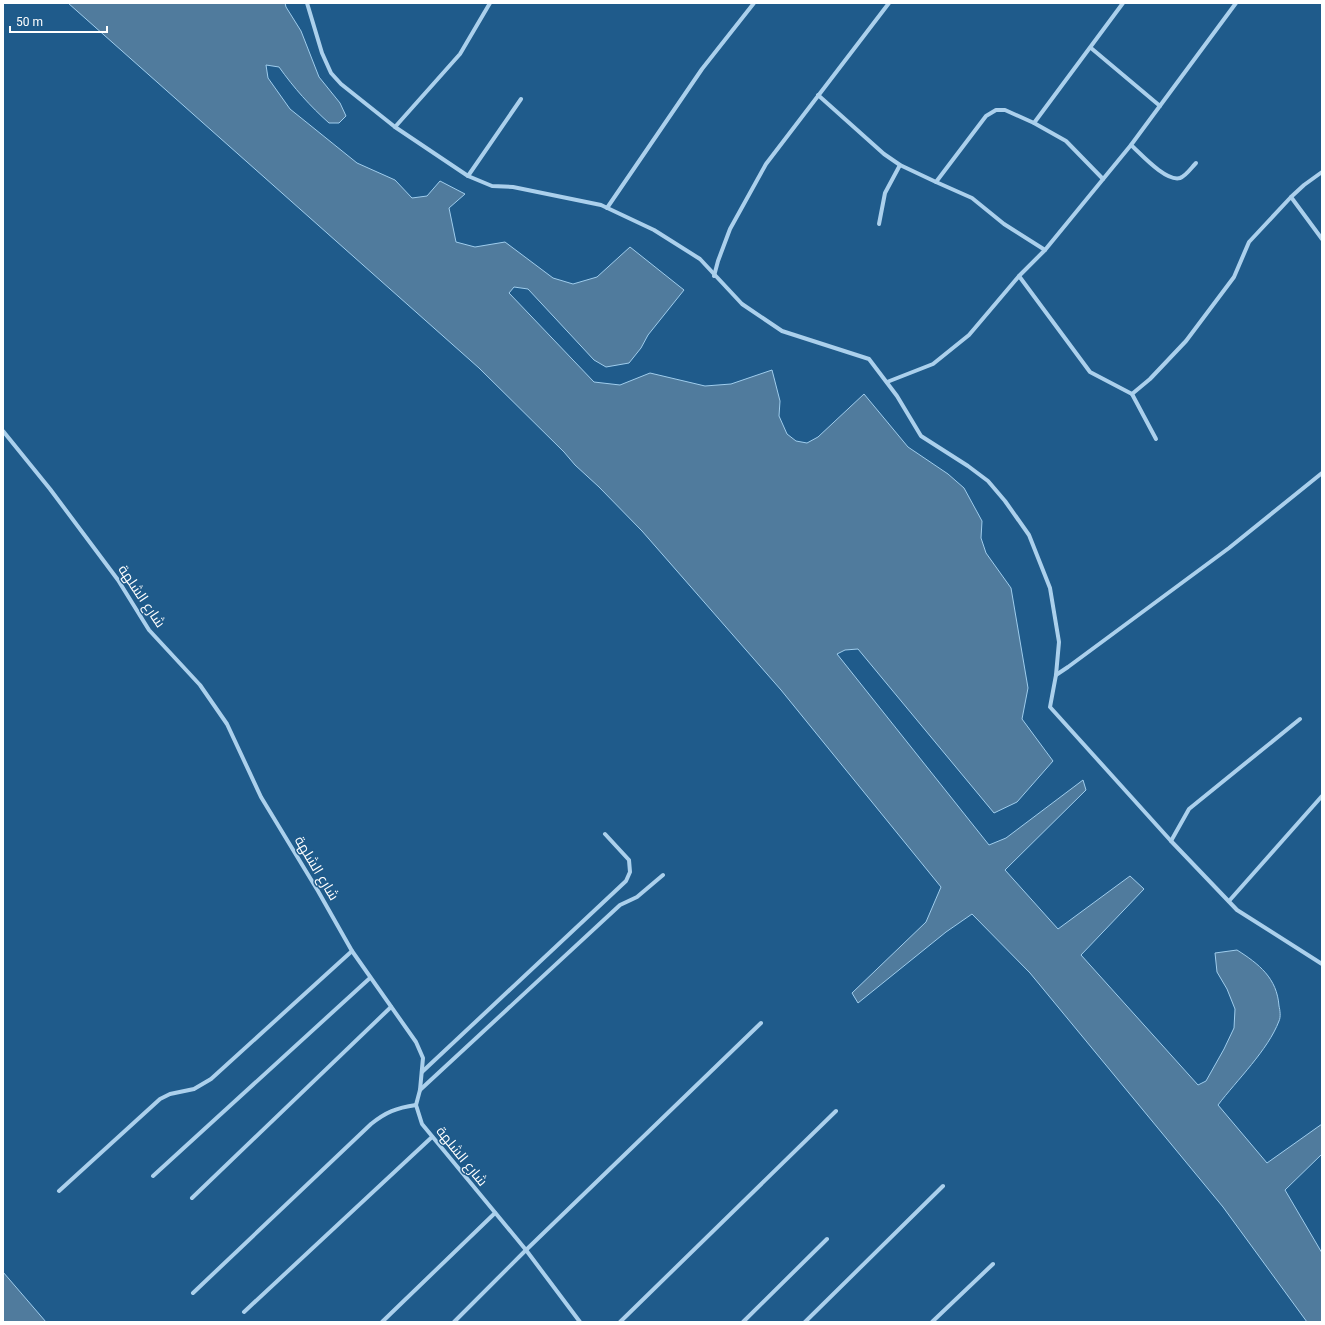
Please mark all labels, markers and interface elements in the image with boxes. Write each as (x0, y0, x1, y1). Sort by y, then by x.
scale bar (10, 8, 107, 34)
text: 50 m (16, 15, 43, 29)
street label: شارع الشلهة (114, 562, 169, 631)
street label: شارع الشلهة (291, 833, 342, 903)
street label: شارع الشلهة (432, 1123, 491, 1190)

